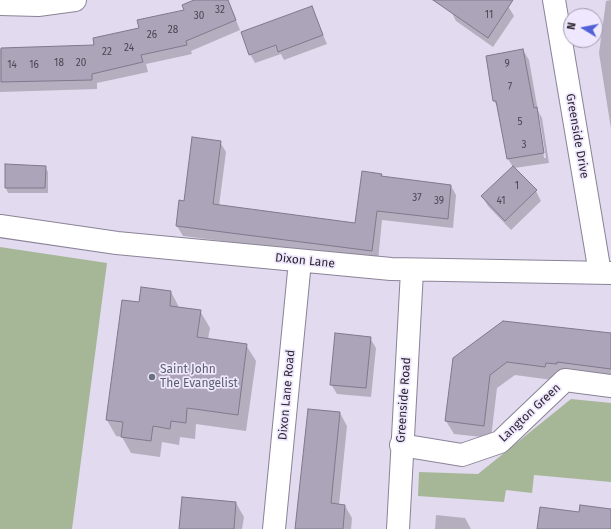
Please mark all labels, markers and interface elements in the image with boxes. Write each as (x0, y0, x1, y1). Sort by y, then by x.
house number: 32 (215, 4, 225, 16)
north arrow (563, 8, 603, 48)
house number: 11 (485, 9, 493, 21)
house number: 30 (194, 10, 204, 22)
text: N (565, 21, 579, 31)
house number: 28 (168, 24, 178, 36)
house number: 26 (147, 29, 157, 41)
house number: 24 (124, 42, 134, 54)
house number: 22 (102, 46, 112, 58)
house number: 18 (54, 57, 64, 69)
house number: 20 (76, 57, 86, 69)
house number: 9 (504, 58, 510, 70)
house number: 14 (7, 59, 17, 71)
house number: 16 (29, 59, 39, 71)
house number: 7 (508, 81, 512, 93)
street label: Greenside Drive (562, 92, 592, 180)
house number: 5 (517, 116, 523, 128)
house number: 3 (522, 139, 526, 151)
house number: 1 (515, 180, 519, 192)
house number: 37 (412, 192, 422, 204)
house number: 39 (434, 195, 444, 207)
house number: 41 (496, 195, 506, 207)
street label: Dixon Lane (274, 251, 336, 271)
street label: Dixon Lane Road (276, 349, 298, 441)
street label: Greenside Road (394, 357, 414, 443)
place label: Saint John The Evangelist (160, 363, 238, 391)
marker: Saint John The Evangelist (147, 372, 157, 382)
street label: Langton Green (496, 381, 564, 445)

